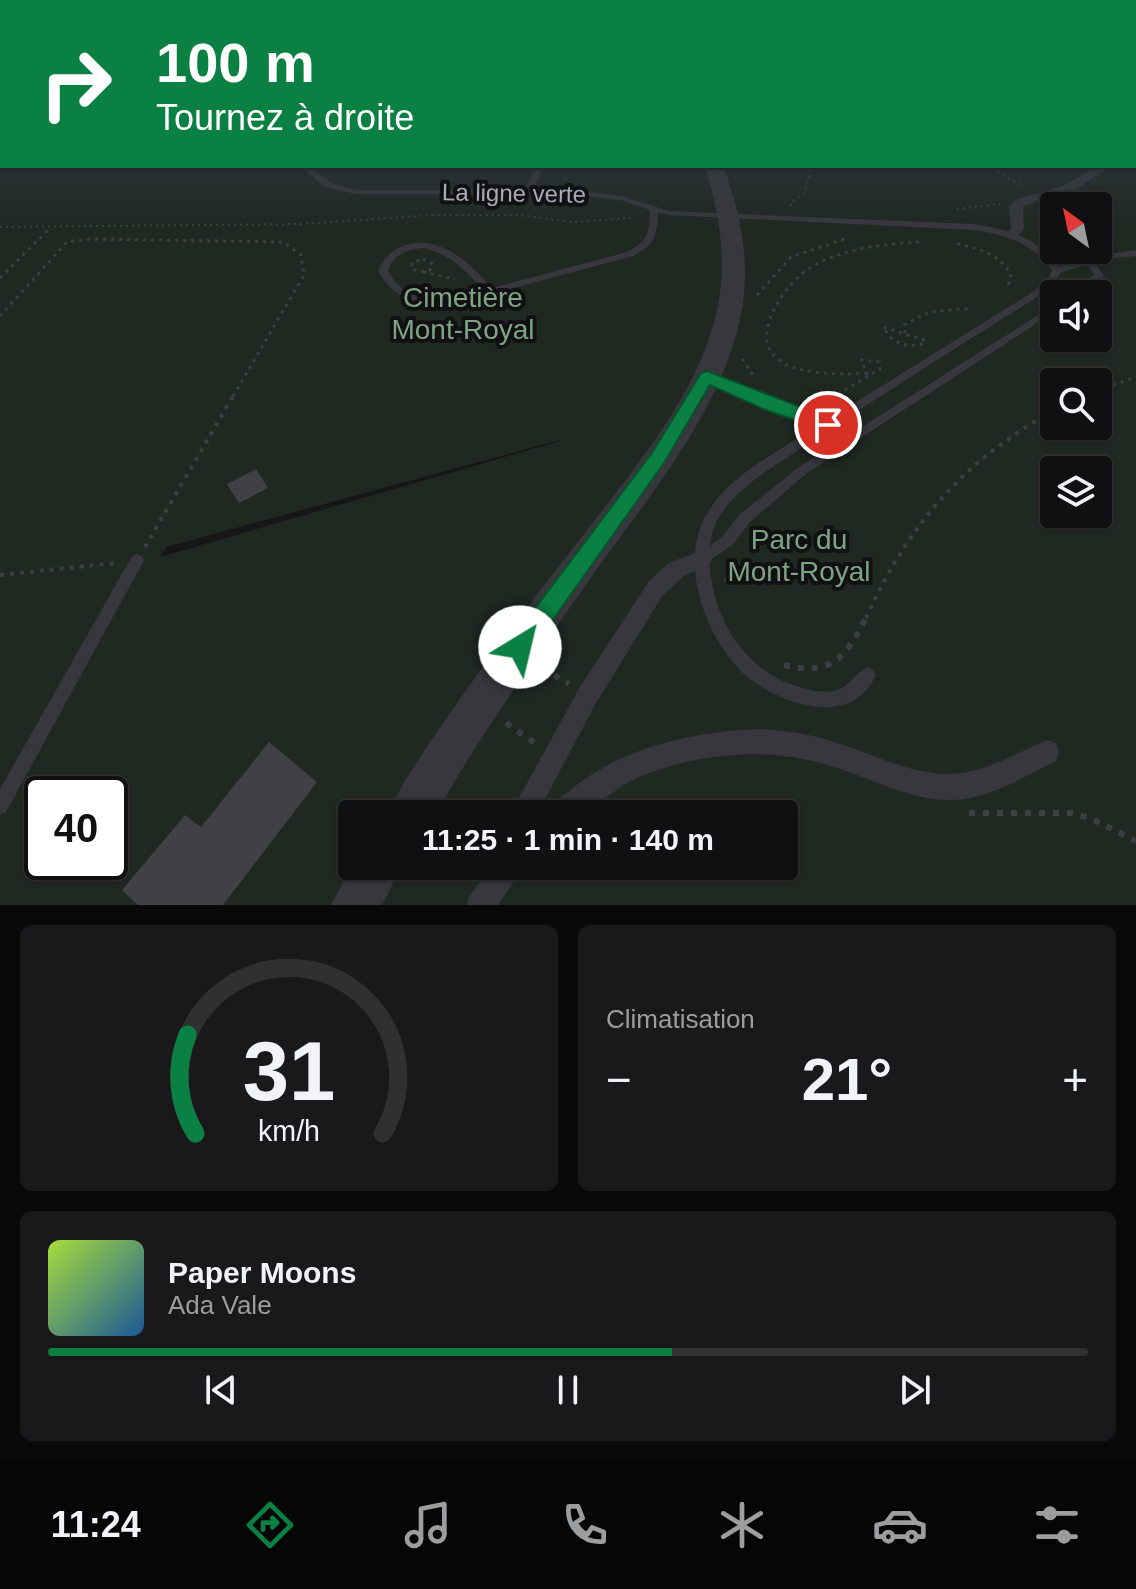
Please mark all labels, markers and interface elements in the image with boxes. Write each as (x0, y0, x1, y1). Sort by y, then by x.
text: 100 m (156, 31, 315, 94)
icon: right (24, 32, 128, 136)
text: Tournez à droite (156, 97, 414, 138)
street label: La ligne verte (442, 178, 586, 208)
north arrow (1040, 192, 1112, 264)
map controls (1040, 192, 1112, 528)
button: sound (1040, 280, 1112, 352)
park label: Cimetière Mont-Royal (391, 282, 535, 345)
button: search (1040, 368, 1112, 440)
pin (794, 391, 862, 459)
icon: arrive (806, 403, 850, 447)
button: layers (1040, 456, 1112, 528)
park label: Parc du Mont-Royal (727, 524, 871, 587)
position arrow (478, 605, 562, 689)
speed limit sign: 40 (24, 776, 128, 880)
text: 11:25 · 1 min · 140 m (422, 823, 714, 856)
text: Climatisation (606, 1004, 755, 1034)
text: 31 (243, 1025, 335, 1118)
text: 21° (802, 1046, 892, 1113)
text: − (606, 1055, 632, 1104)
text: + (1062, 1055, 1088, 1104)
text: km/h (258, 1115, 320, 1147)
text: Paper Moons (168, 1256, 356, 1289)
text: Ada Vale (168, 1290, 272, 1320)
icon: previous (199, 1368, 243, 1412)
icon: pause (546, 1368, 590, 1412)
icon: next (893, 1368, 937, 1412)
icon: directions (242, 1497, 298, 1553)
icon: music (400, 1497, 456, 1553)
icon: phone (557, 1497, 613, 1553)
icon: climate (714, 1497, 770, 1553)
icon: car (872, 1497, 928, 1553)
icon: filters (1029, 1497, 1085, 1553)
text: 11:24 (51, 1504, 141, 1545)

